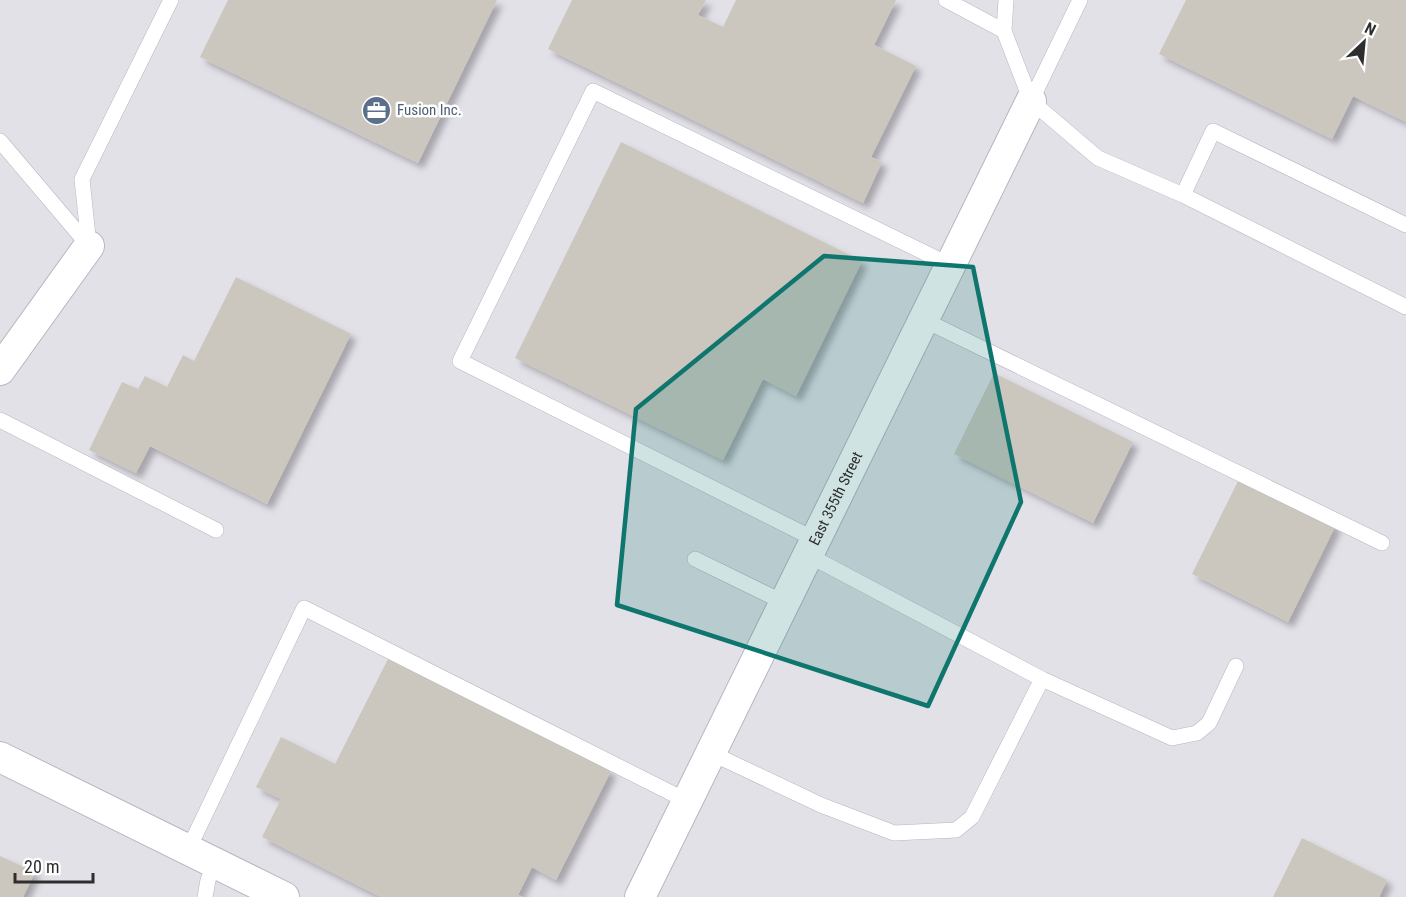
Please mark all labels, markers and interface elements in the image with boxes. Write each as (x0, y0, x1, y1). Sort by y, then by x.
north arrow (1334, 12, 1394, 72)
text: N (1362, 18, 1379, 40)
office icon: Fusion Inc. (360, 94, 392, 126)
place label: Fusion Inc. (397, 101, 462, 119)
street label: East 355th Street (805, 449, 866, 548)
scale bar (15, 846, 93, 884)
text: 20 m (24, 856, 59, 877)

